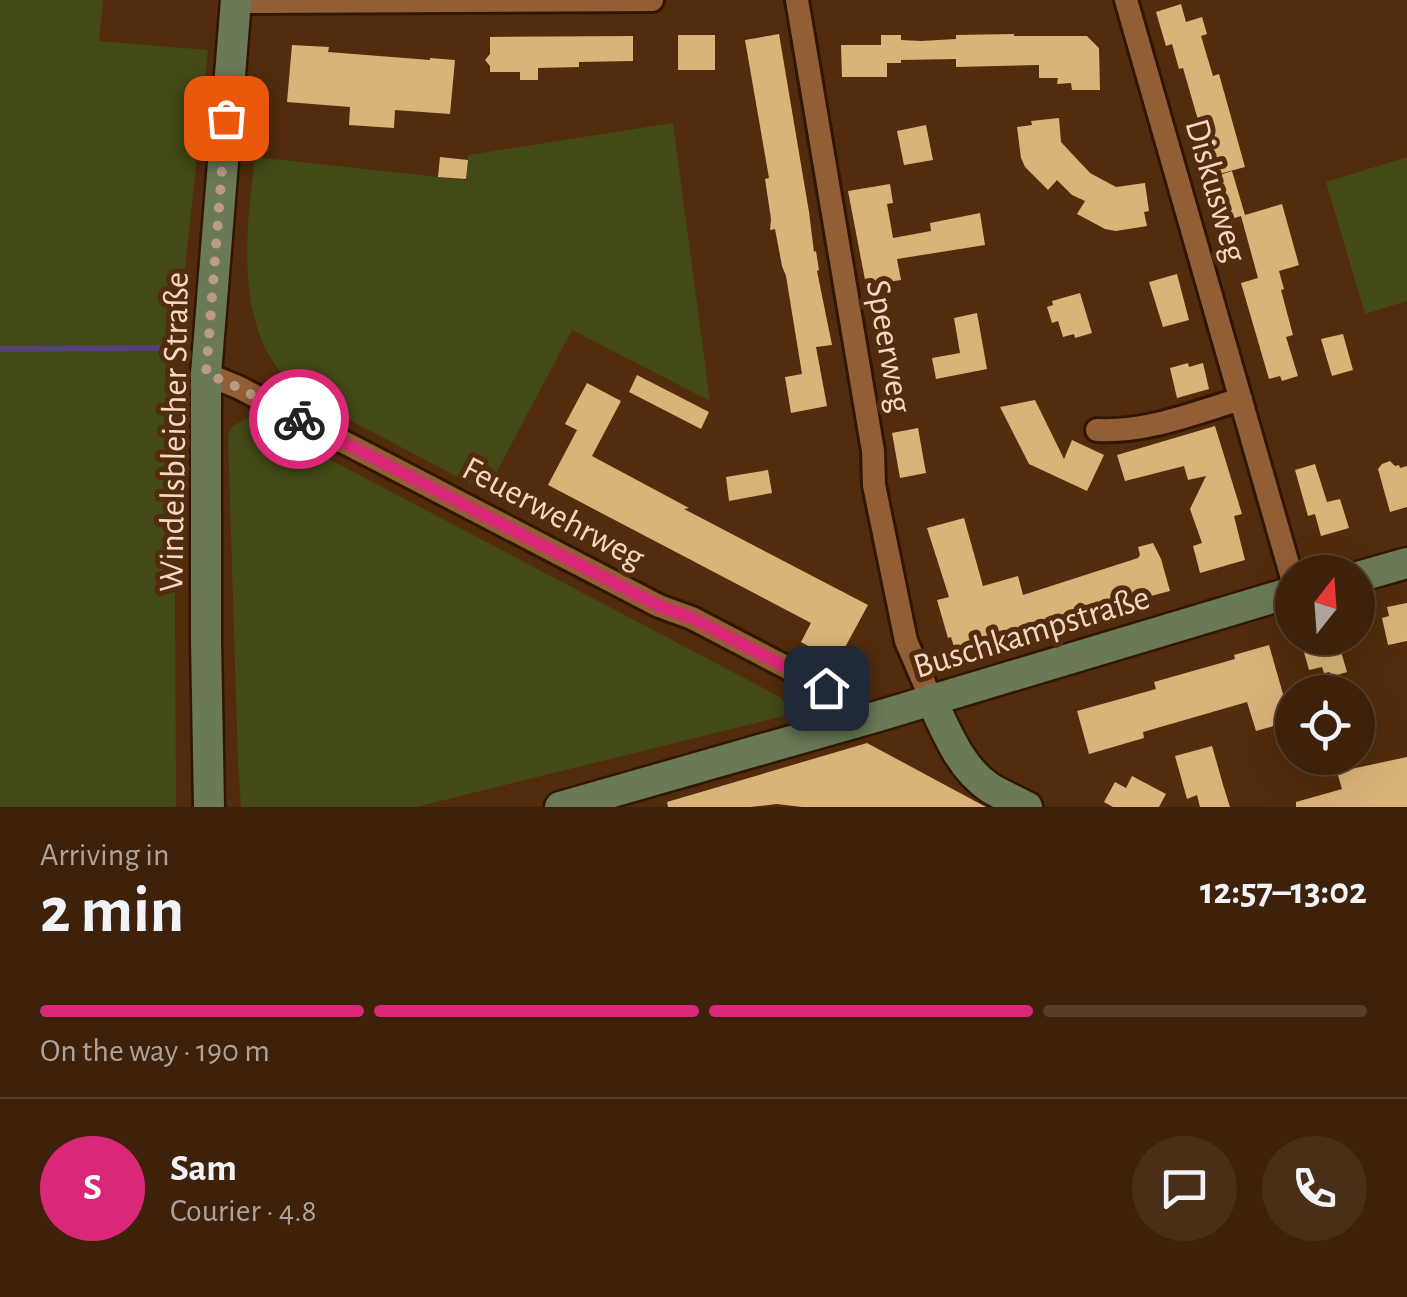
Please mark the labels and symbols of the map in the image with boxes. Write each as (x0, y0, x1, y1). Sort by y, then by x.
pin (184, 76, 269, 161)
street label: Diskusweg (1179, 115, 1253, 266)
street label: Windelsbleicher Straße (154, 272, 195, 592)
street label: Speerweg (860, 277, 917, 415)
courier (249, 369, 349, 469)
street label: Feuerwehrweg (457, 451, 650, 576)
north arrow (1275, 555, 1375, 655)
street label: Buschkampstraße (909, 580, 1154, 685)
pin (784, 646, 869, 731)

